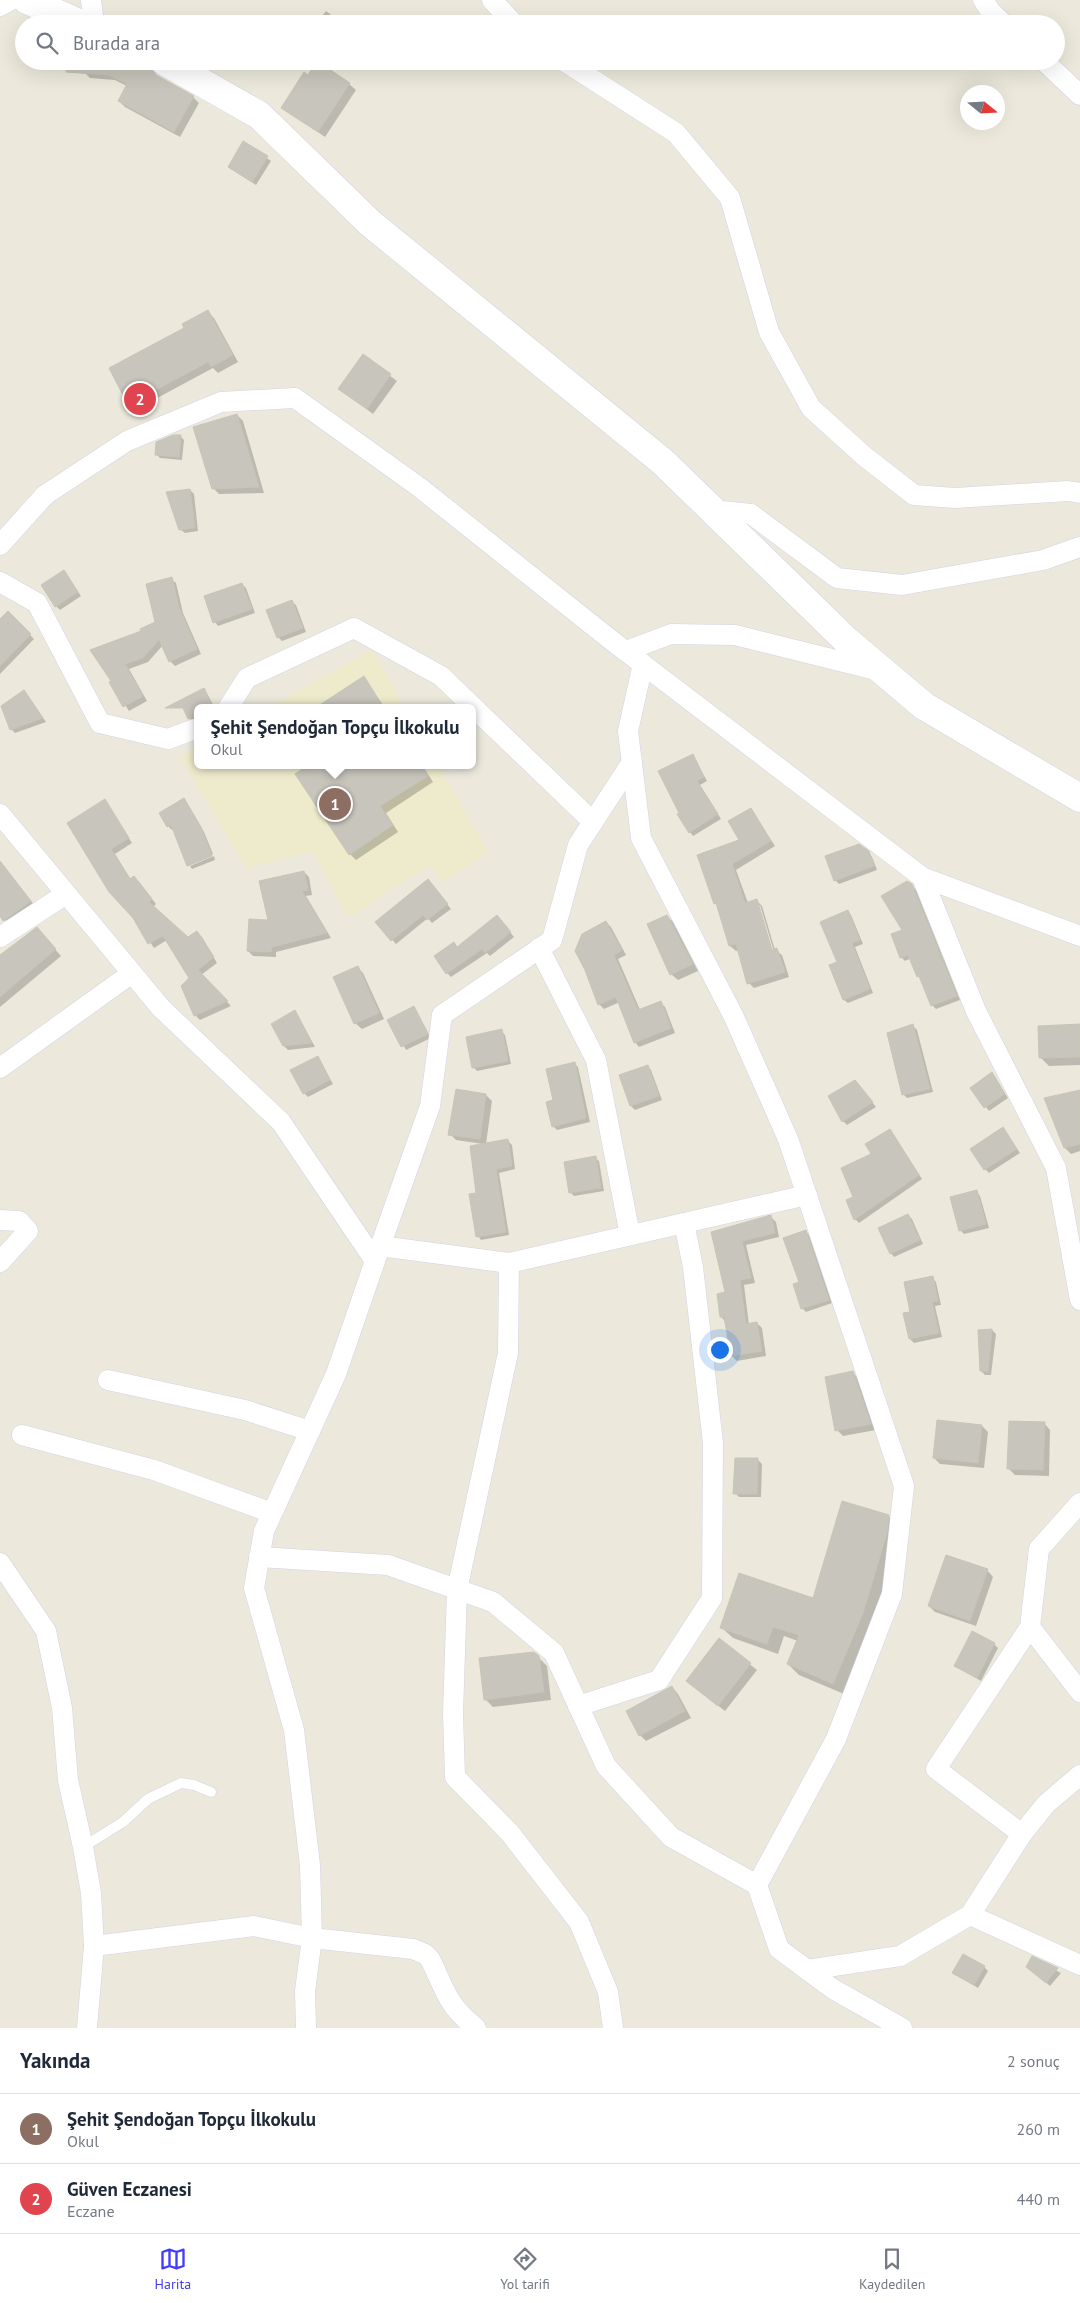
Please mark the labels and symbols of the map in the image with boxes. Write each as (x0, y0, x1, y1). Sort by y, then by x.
north arrow (960, 85, 1005, 130)
pin: 2 (124, 380, 156, 418)
pin: 1 (319, 785, 351, 823)
your location (707, 1337, 733, 1363)

